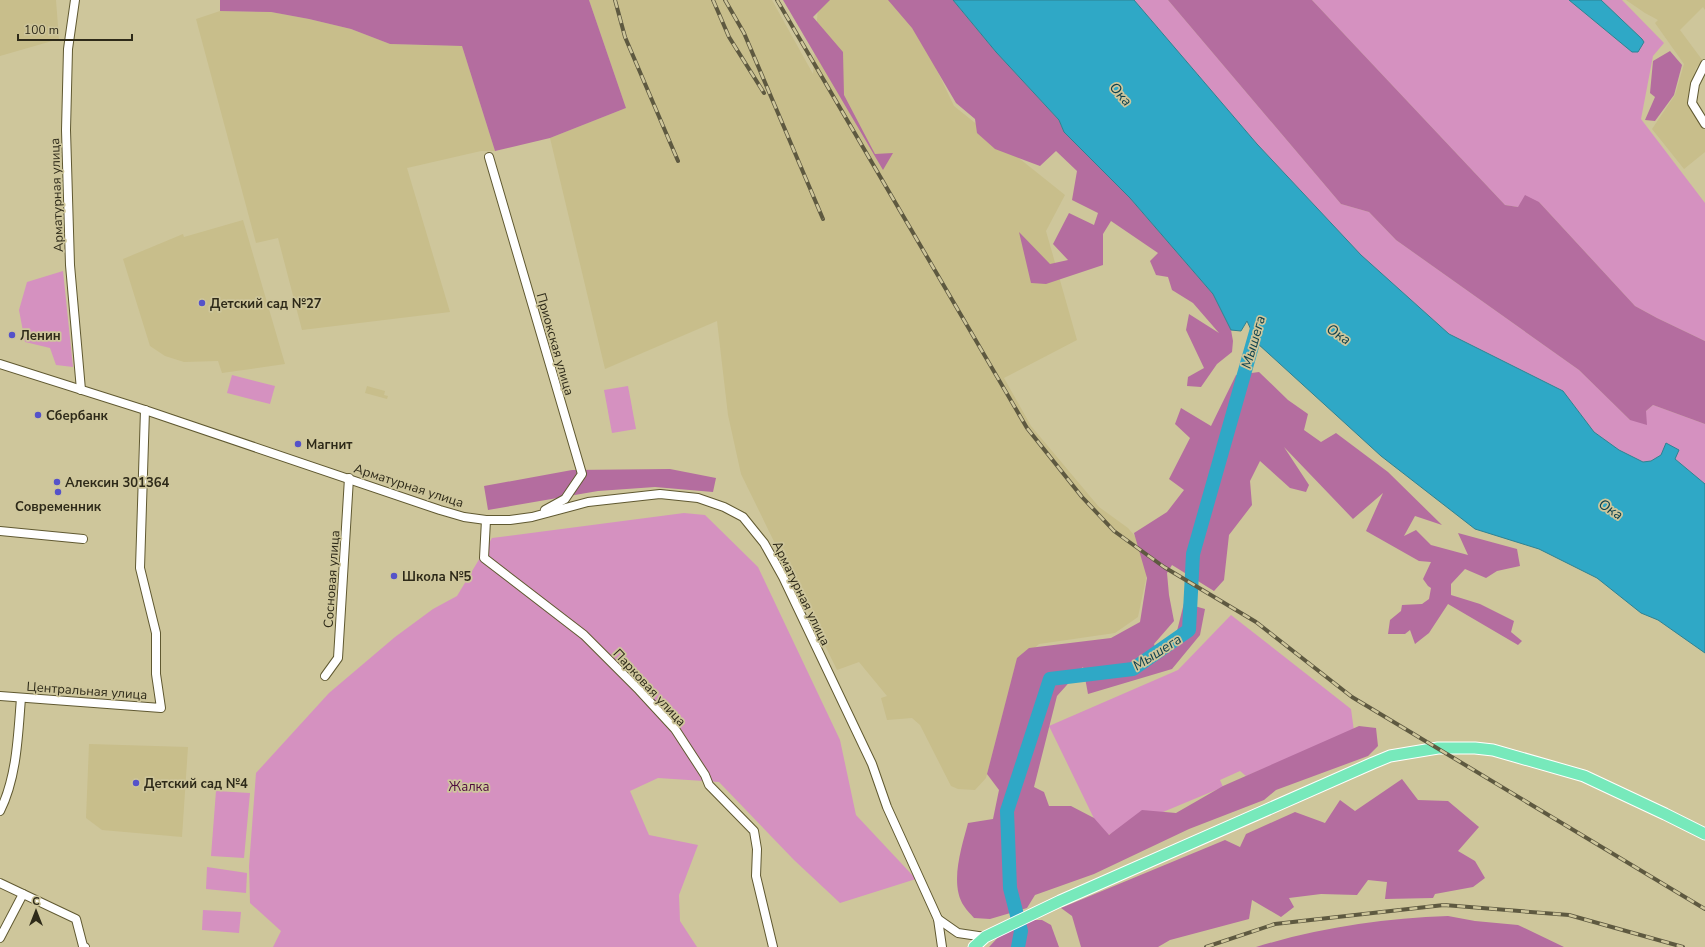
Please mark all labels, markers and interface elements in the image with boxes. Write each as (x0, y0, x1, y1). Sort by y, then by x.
scale bar (18, 16, 132, 42)
text: 100 m (24, 22, 59, 38)
water label: Ока (1105, 78, 1136, 110)
street label: Арматурная улица (46, 138, 68, 252)
street label: Приокская улица (532, 291, 578, 398)
place label: Детский сад №27 (210, 295, 322, 313)
marker: Детский сад №27 (197, 298, 207, 308)
water label: Мышега (1237, 313, 1270, 371)
water label: Ока (1323, 319, 1355, 349)
place label: Ленин (20, 327, 61, 345)
marker: Ленин (7, 330, 17, 340)
place label: Сбербанк (46, 407, 109, 425)
marker: Сбербанк (33, 410, 43, 420)
place label: Магнит (306, 436, 353, 454)
marker: Магнит (293, 439, 303, 449)
street label: Арматурная улица (352, 460, 466, 512)
place label: Алексин 301364 (65, 474, 170, 492)
marker: Алексин 301364 (52, 477, 62, 487)
marker: Современник (53, 487, 63, 497)
water label: Ока (1595, 494, 1627, 524)
place label: Современник (15, 498, 102, 516)
street label: Сосновая улица (320, 530, 344, 629)
street label: Арматурная улица (768, 538, 834, 649)
place label: Школа №5 (402, 568, 472, 586)
marker: Школа №5 (389, 571, 399, 581)
water label: Мышега (1129, 630, 1185, 675)
street label: Парковая улица (609, 645, 690, 730)
street label: Центральная улица (26, 678, 148, 704)
place label: Детский сад №4 (144, 775, 248, 793)
marker: Детский сад №4 (131, 778, 141, 788)
park label: Жалка (449, 778, 489, 796)
north arrow (16, 891, 56, 931)
text: С (32, 894, 40, 909)

